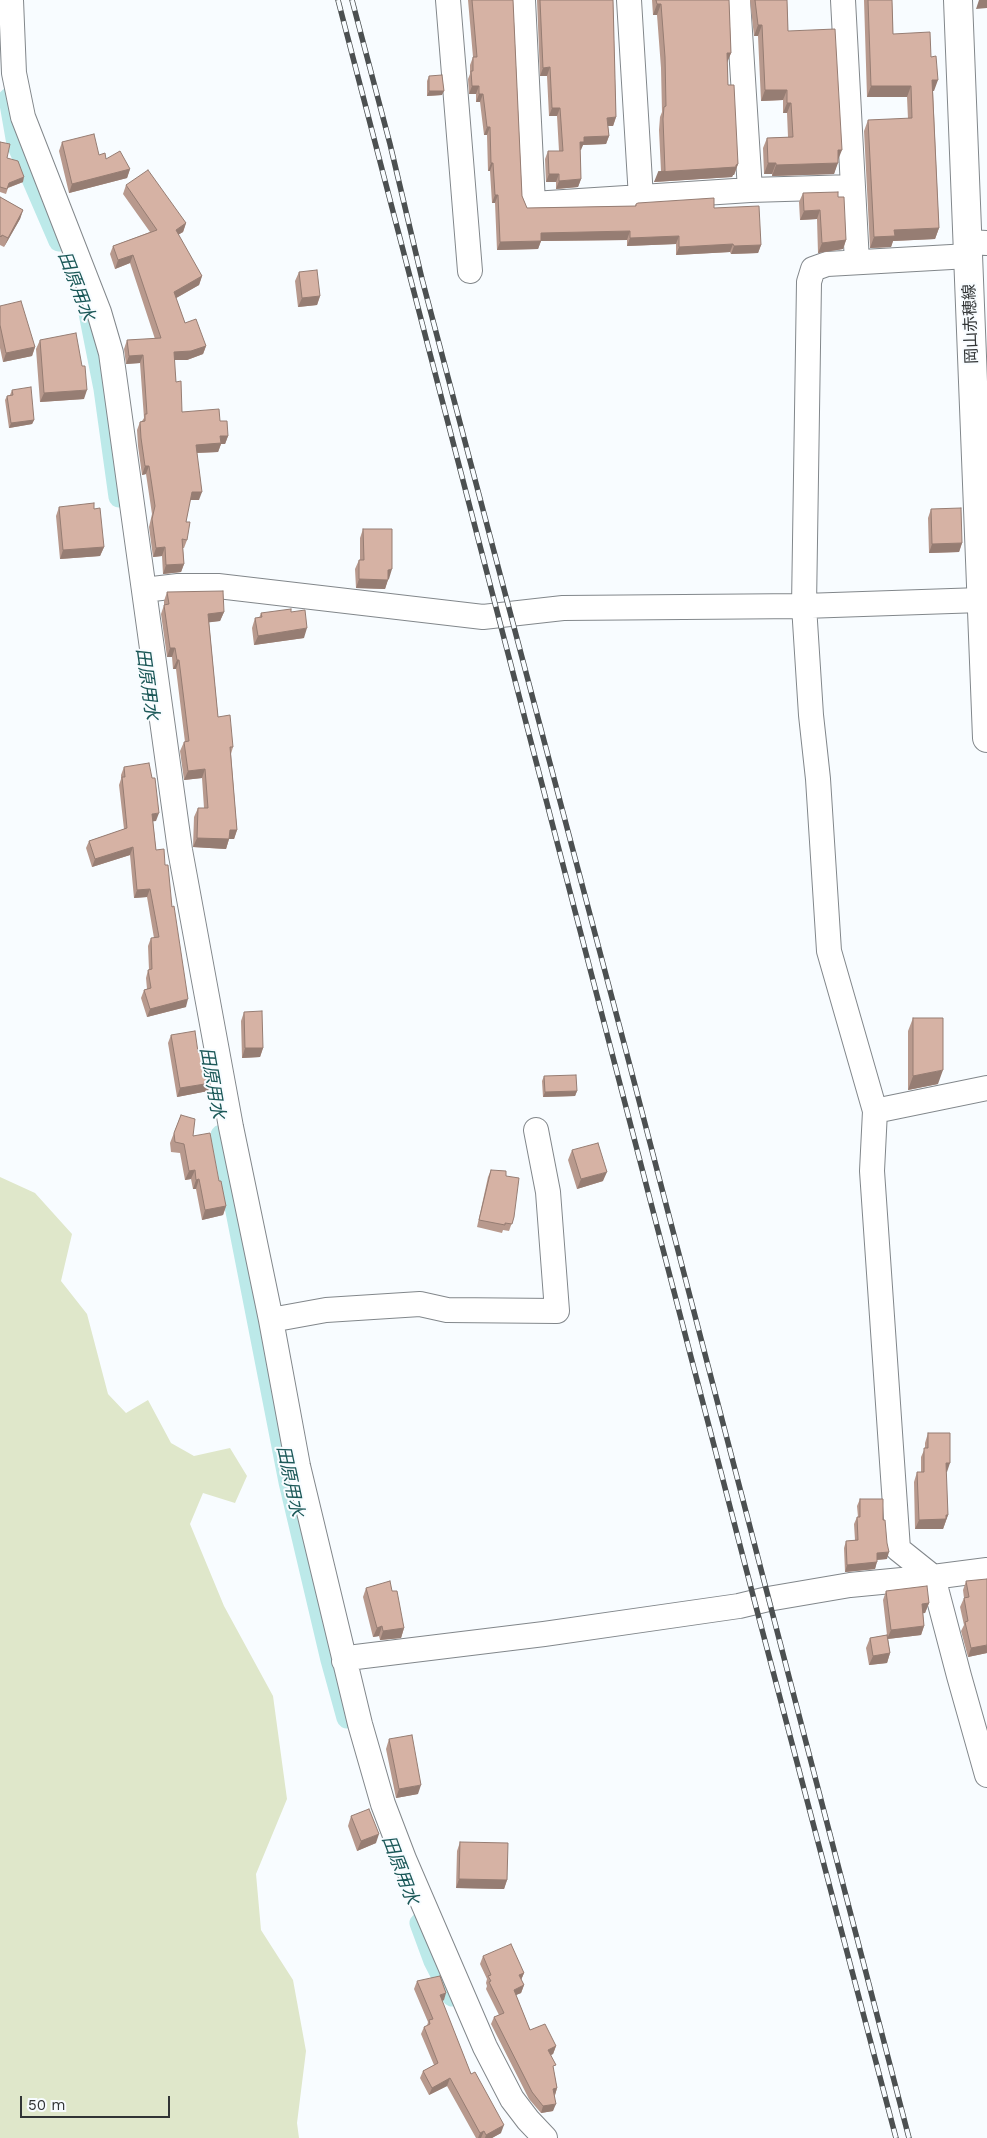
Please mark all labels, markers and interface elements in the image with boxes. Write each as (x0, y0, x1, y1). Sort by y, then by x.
water label: 田原用水 (53, 249, 99, 323)
street label: 岡山赤穂線 (960, 284, 982, 364)
water label: 田原用水 (131, 647, 163, 721)
water label: 田原用水 (195, 1046, 229, 1120)
water label: 田原用水 (272, 1444, 308, 1518)
water label: 田原用水 (377, 1833, 423, 1907)
scale bar (22, 2086, 172, 2118)
text: 50 m (28, 2096, 65, 2114)

